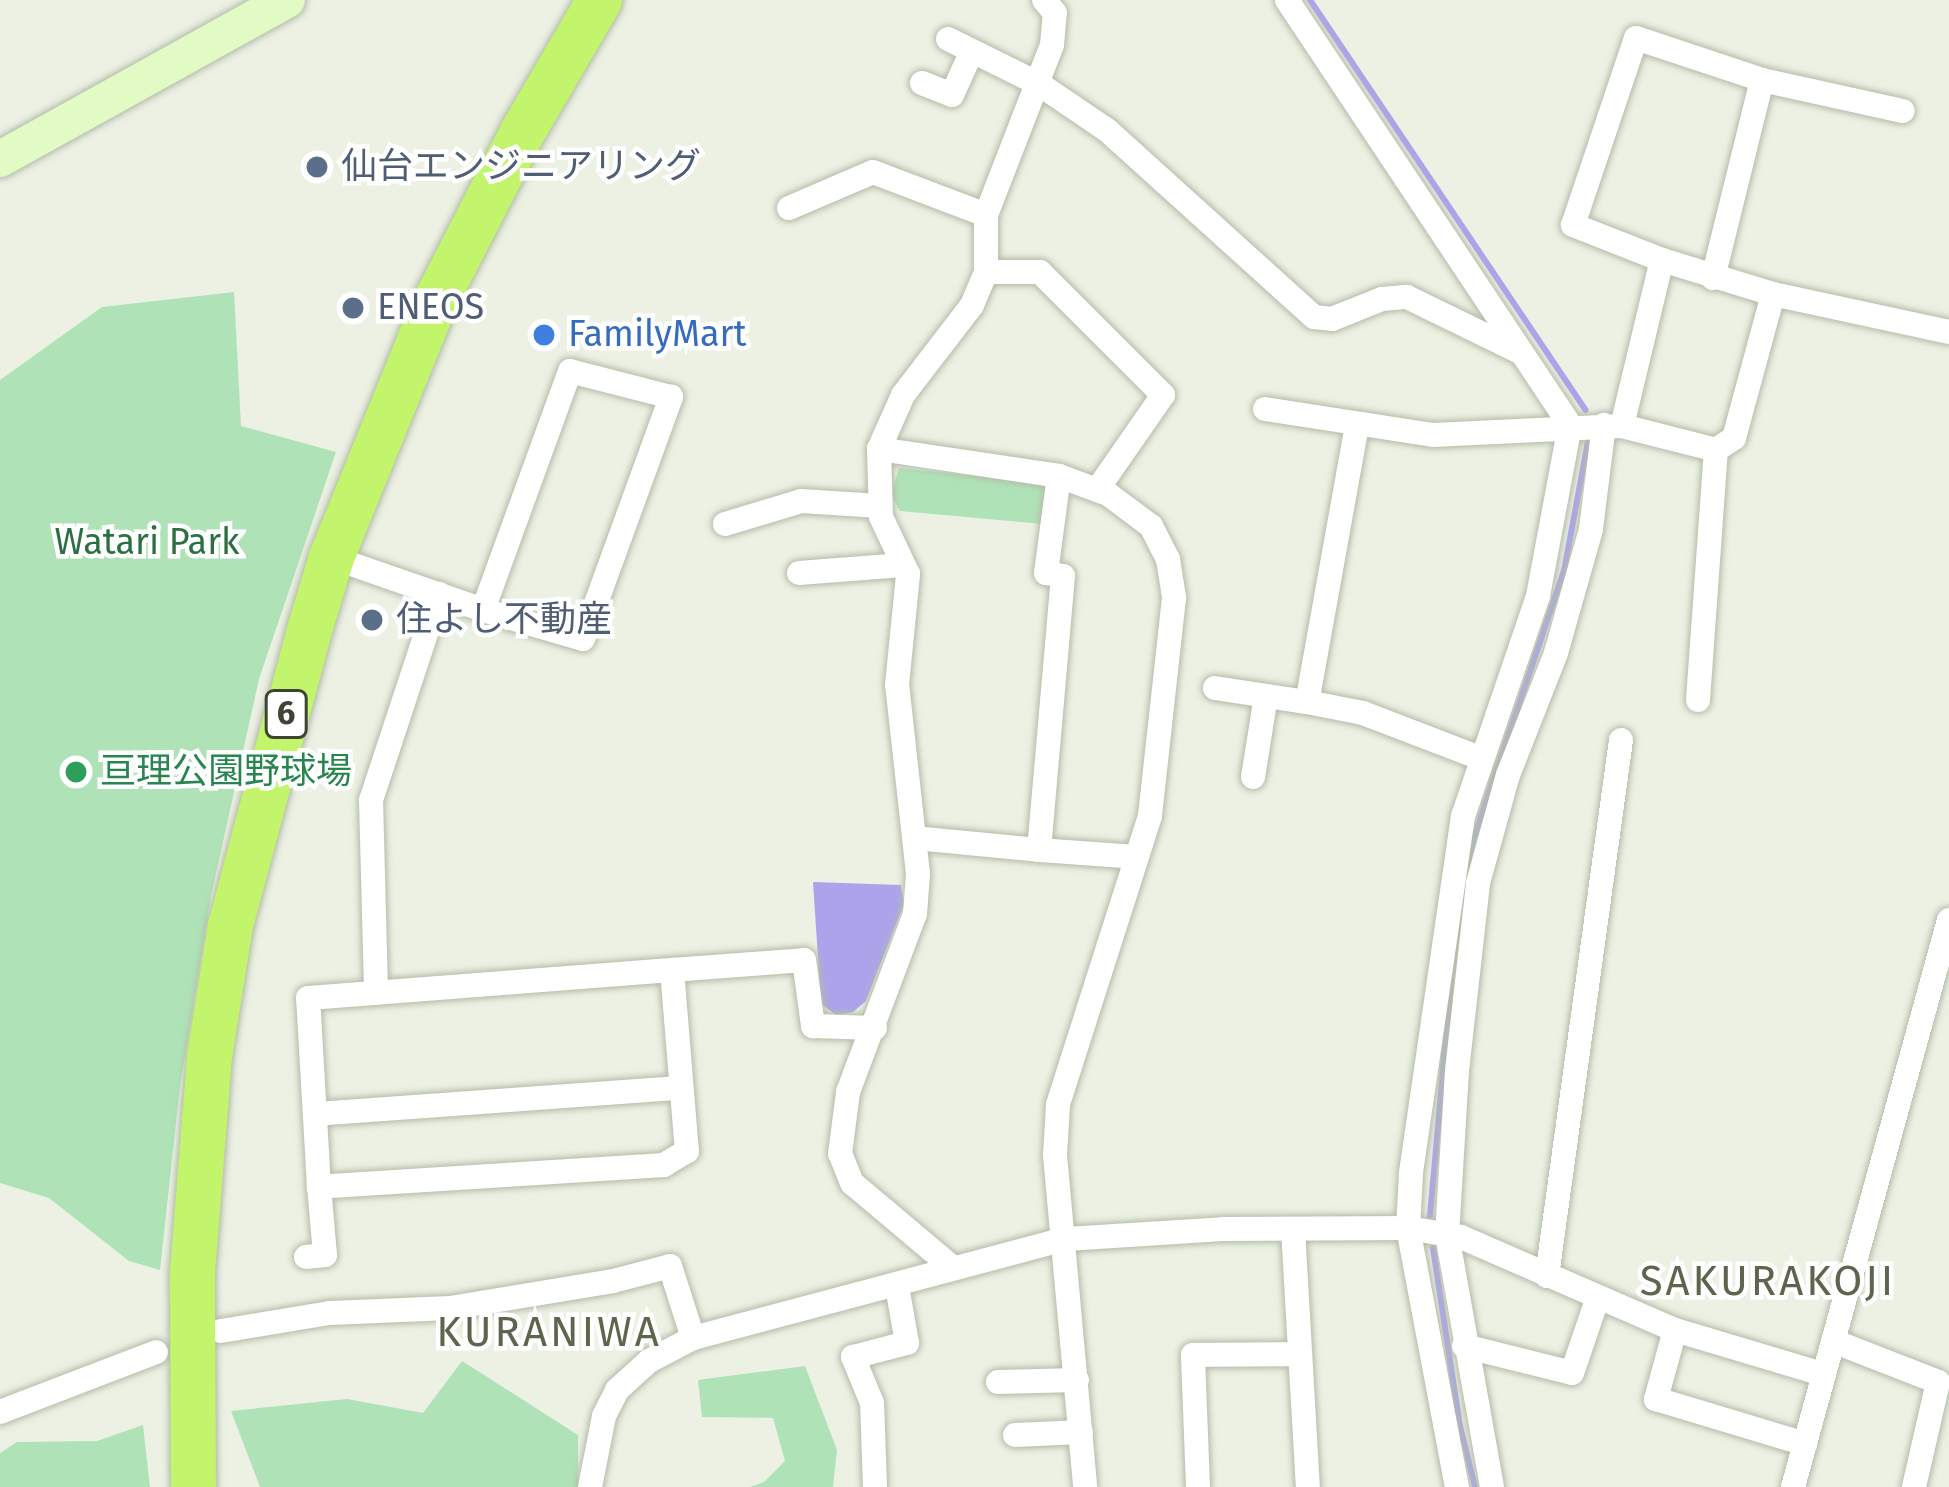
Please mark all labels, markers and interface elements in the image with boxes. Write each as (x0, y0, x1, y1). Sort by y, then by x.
place label: 仙台エンジニアリング (341, 145, 701, 189)
marker: 仙台エンジニアリング (304, 154, 330, 180)
place label: ENEOS (377, 286, 484, 330)
marker: ENEOS (340, 295, 366, 321)
place label: FamilyMart (568, 313, 746, 357)
marker: FamilyMart (531, 322, 557, 348)
park label: Watari Park (54, 521, 240, 565)
place label: 住よし不動産 (396, 598, 612, 642)
marker: 住よし不動産 (359, 607, 385, 633)
road number: 6 (262, 687, 310, 741)
place label: 亘理公園野球場 (100, 750, 352, 794)
marker: 亘理公園野球場 (63, 759, 89, 785)
district label: SAKURAKOJI (1640, 1256, 1896, 1306)
district label: KURANIWA (436, 1307, 662, 1357)

